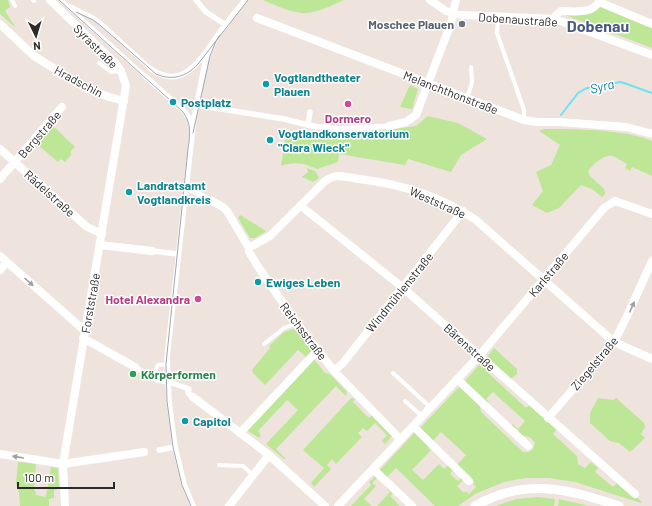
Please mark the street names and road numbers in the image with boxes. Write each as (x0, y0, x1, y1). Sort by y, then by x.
street label: Dobenaustraße (478, 9, 558, 29)
street label: Syrastraße (71, 21, 121, 71)
street label: Hradschin (52, 62, 106, 100)
street label: Melanchthonstraße (402, 67, 500, 117)
street label: Bergstraße (15, 107, 63, 161)
street label: Rädelstraße (22, 167, 78, 219)
street label: Weststraße (408, 183, 468, 221)
street label: Windmühlenstraße (363, 249, 435, 335)
street label: Karlstraße (525, 249, 571, 299)
street label: Forststraße (78, 272, 102, 334)
street label: Reichsstraße (278, 299, 330, 363)
street label: Bärenstraße (441, 320, 499, 374)
street label: Ziegelstraße (568, 333, 620, 393)

